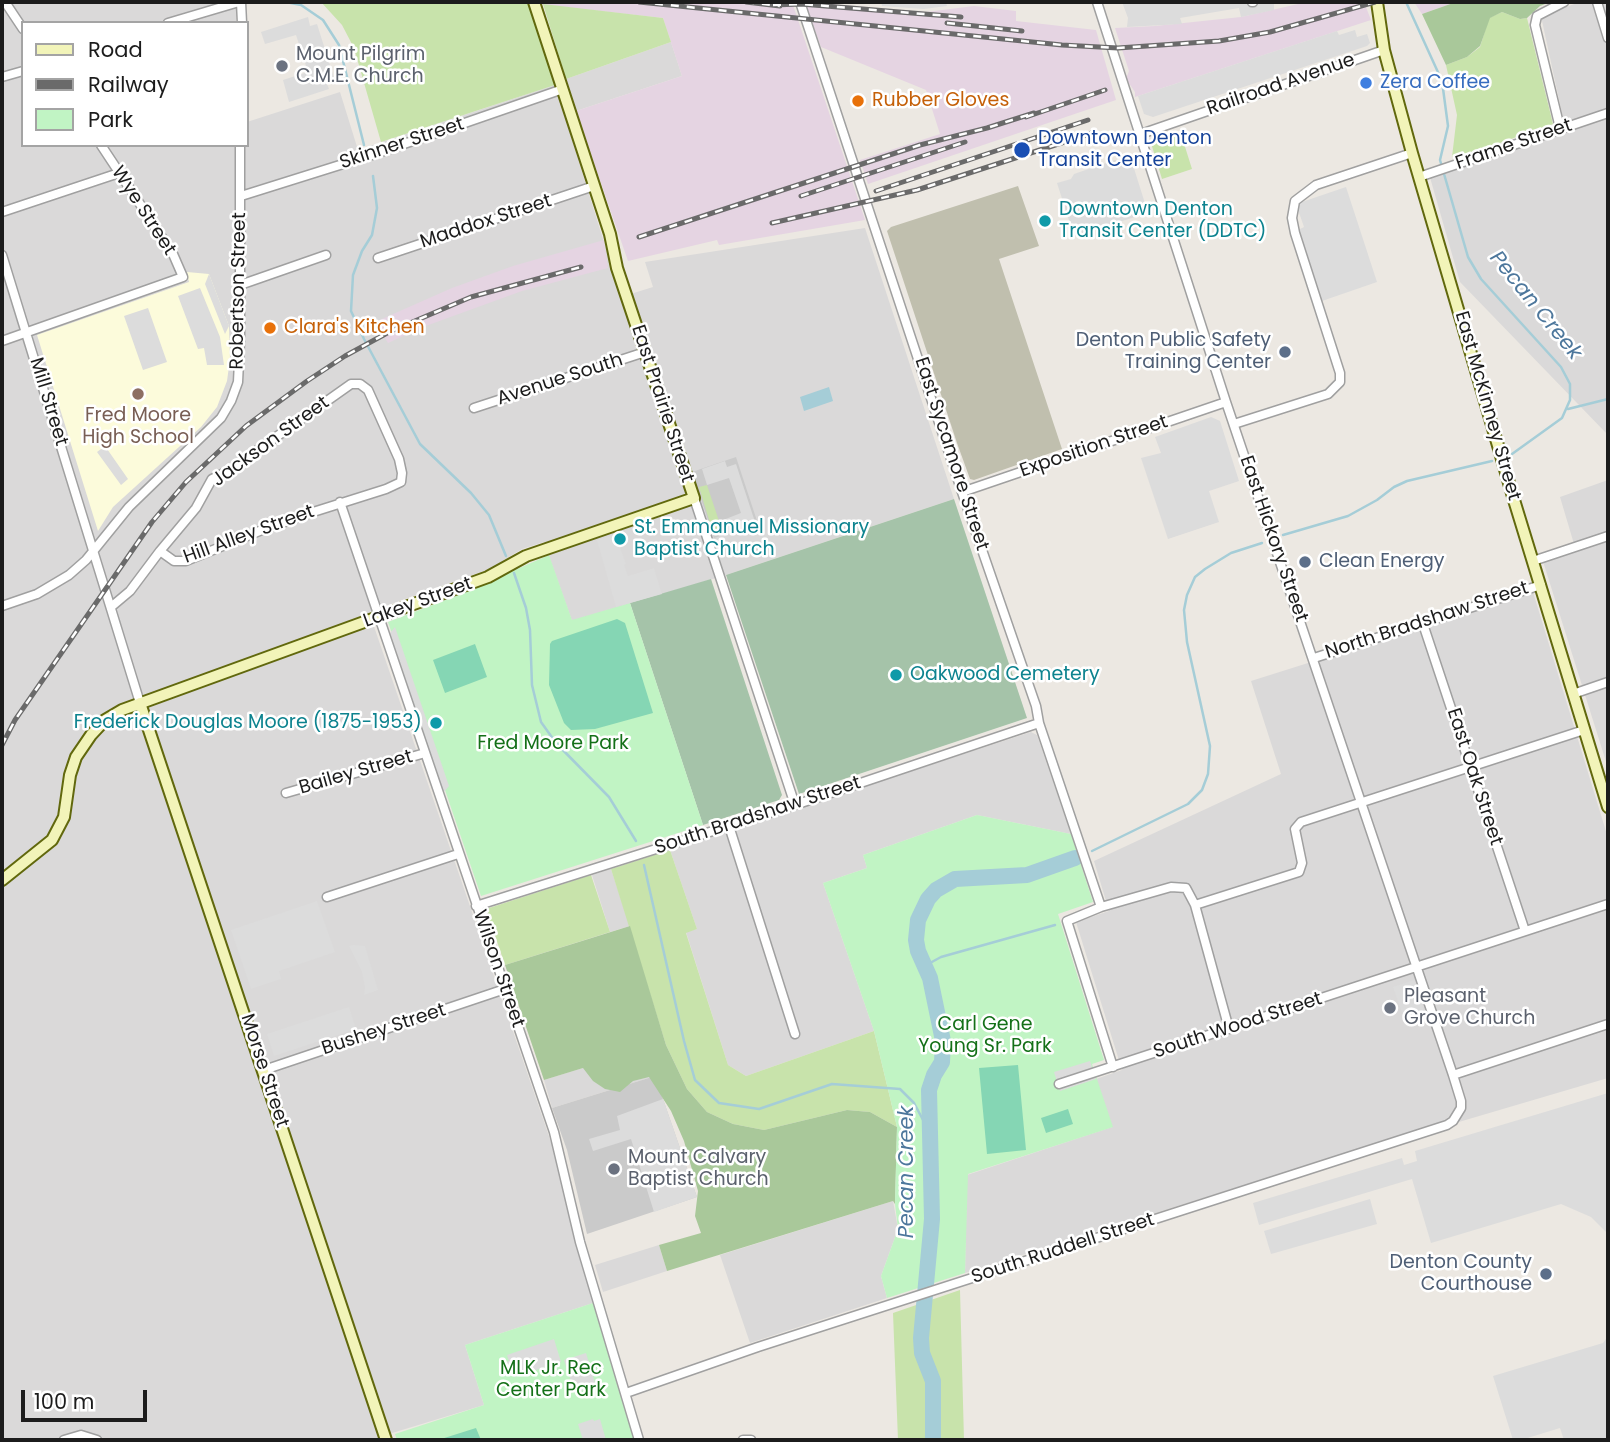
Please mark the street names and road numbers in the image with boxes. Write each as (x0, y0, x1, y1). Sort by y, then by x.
street label: Railroad Avenue (1204, 49, 1358, 121)
street label: Skinner Street (337, 113, 467, 175)
street label: Frame Street (1453, 114, 1575, 176)
street label: Wye Street (106, 162, 180, 260)
street label: Maddox Street (417, 190, 555, 254)
street label: Robertson Street (226, 212, 252, 370)
street label: East McKinney Street (1449, 309, 1525, 503)
street label: East Prairie Street (626, 322, 698, 486)
street label: Avenue South (494, 349, 626, 411)
street label: East Sycamore Street (909, 354, 993, 554)
street label: Mill Street (24, 355, 72, 449)
street label: Jackson Street (208, 392, 334, 492)
street label: Exposition Street (1017, 411, 1171, 483)
street label: East Hickory Street (1234, 453, 1312, 625)
street label: Hill Alley Street (180, 501, 318, 569)
street label: Lakey Street (361, 573, 475, 633)
street label: North Bradshaw Street (1322, 577, 1532, 665)
street label: East Oak Street (1441, 706, 1507, 848)
street label: Bailey Street (297, 746, 415, 800)
street label: South Bradshaw Street (652, 772, 864, 860)
street label: Wilson Street (467, 907, 529, 1031)
street label: South Wood Street (1151, 988, 1325, 1064)
street label: Bushey Street (319, 999, 449, 1061)
street label: Morse Street (235, 1011, 293, 1131)
street label: South Ruddell Street (969, 1209, 1157, 1289)

